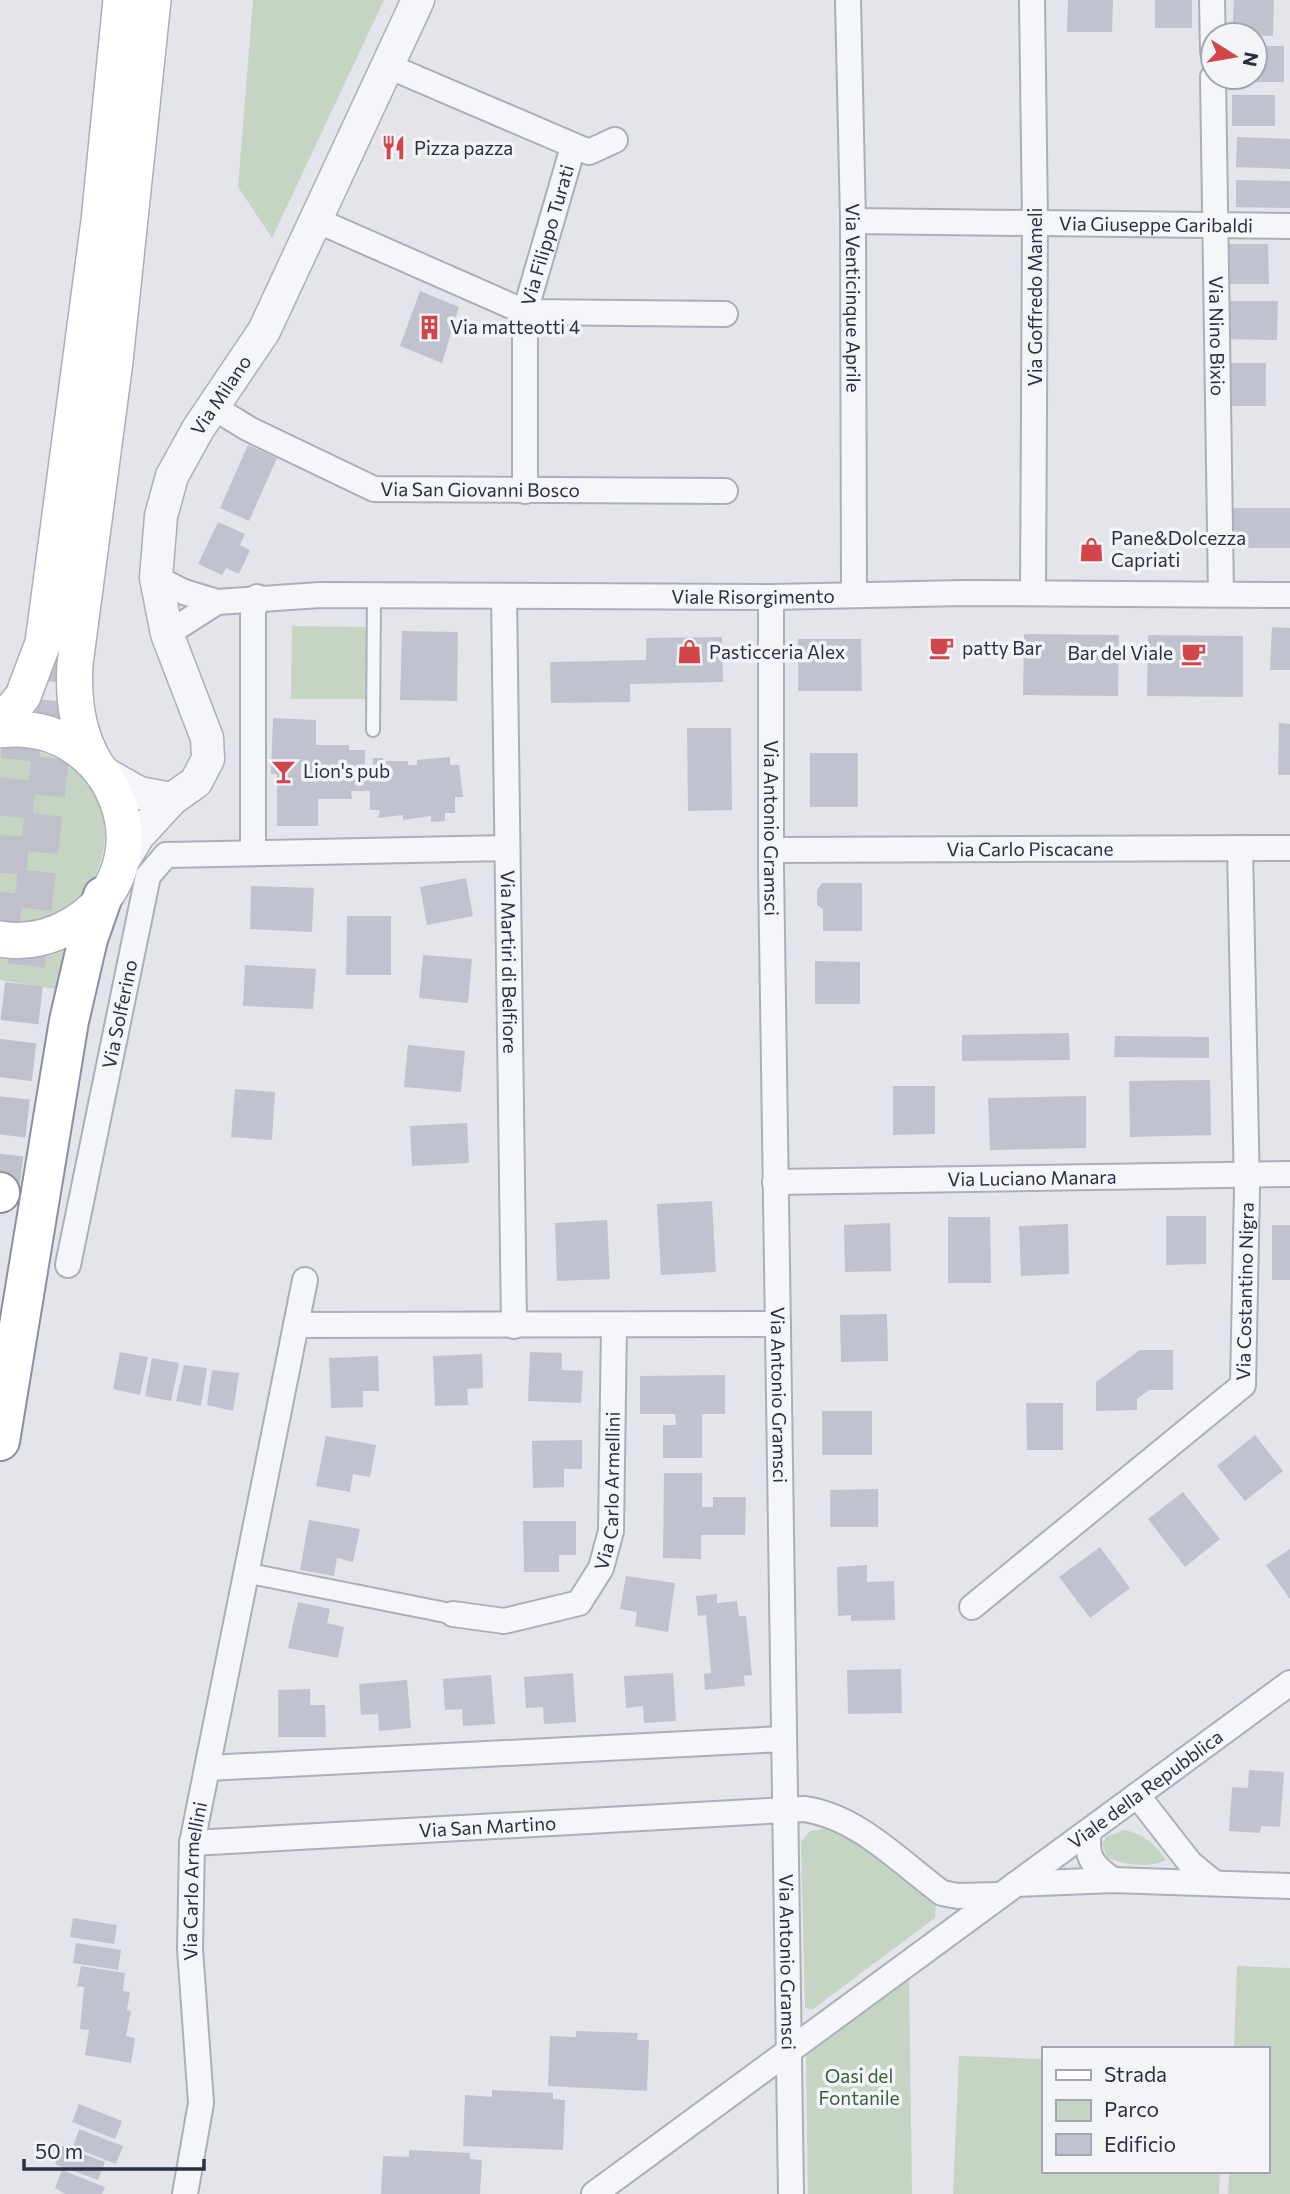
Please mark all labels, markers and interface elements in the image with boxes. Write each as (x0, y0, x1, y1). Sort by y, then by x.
north arrow (1199, 21, 1269, 91)
text: N (1239, 50, 1264, 69)
restaurant icon: Pizza pazza (380, 134, 408, 162)
place label: Pizza pazza (414, 136, 513, 159)
street label: Via Filippo Turati (515, 162, 578, 308)
street label: Via Venticinque Aprile (842, 203, 865, 393)
street label: Via Goffredo Mameli (1023, 208, 1046, 386)
street label: Via Giuseppe Garibaldi (1059, 211, 1253, 237)
street label: Via Nino Bixio (1205, 276, 1230, 396)
building icon: Via matteotti 4 (416, 313, 444, 341)
place label: Via matteotti 4 (450, 315, 580, 338)
street label: Via Milano (185, 350, 256, 439)
street label: Via San Giovanni Bosco (380, 477, 580, 501)
place label: Pane&Dolcezza Capriati (1111, 526, 1246, 571)
shop icon: Pane&Dolcezza Capriati (1077, 535, 1105, 563)
street label: Viale Risorgimento (671, 584, 835, 608)
cafe icon: patty Bar (928, 634, 956, 662)
place label: patty Bar (962, 636, 1042, 659)
shop icon: Pasticceria Alex (675, 638, 703, 666)
cafe icon: Bar del Viale (1179, 639, 1207, 667)
place label: Pasticceria Alex (709, 640, 845, 663)
place label: Bar del Viale (1067, 641, 1173, 664)
street label: Via Antonio Gramsci (760, 740, 784, 916)
bar icon: Lion's pub (269, 757, 297, 785)
place label: Lion's pub (303, 759, 390, 782)
street label: Via Carlo Piscacane (946, 837, 1114, 860)
street label: Via Martiri di Belfiore (497, 870, 522, 1054)
street label: Via Solferino (97, 958, 141, 1071)
street label: Via Luciano Manara (947, 1165, 1117, 1190)
street label: Via Costantino Nigra (1231, 1202, 1258, 1381)
street label: Via Antonio Gramsci (767, 1307, 792, 1483)
street label: Via Carlo Armellini (589, 1411, 624, 1573)
street label: Viale della Repubblica (1063, 1724, 1227, 1853)
street label: Via Carlo Armellini (178, 1799, 211, 1961)
street label: Via San Martino (418, 1811, 557, 1841)
street label: Via Antonio Gramsci (775, 1874, 801, 2050)
legend (1042, 2047, 1269, 2173)
text: Strada (1104, 2061, 1167, 2086)
park label: Oasi del Fontanile (818, 2064, 900, 2109)
text: Parco (1104, 2096, 1159, 2121)
scale bar (24, 2128, 205, 2172)
text: Edificio (1104, 2131, 1176, 2156)
text: 50 m (35, 2138, 83, 2163)

